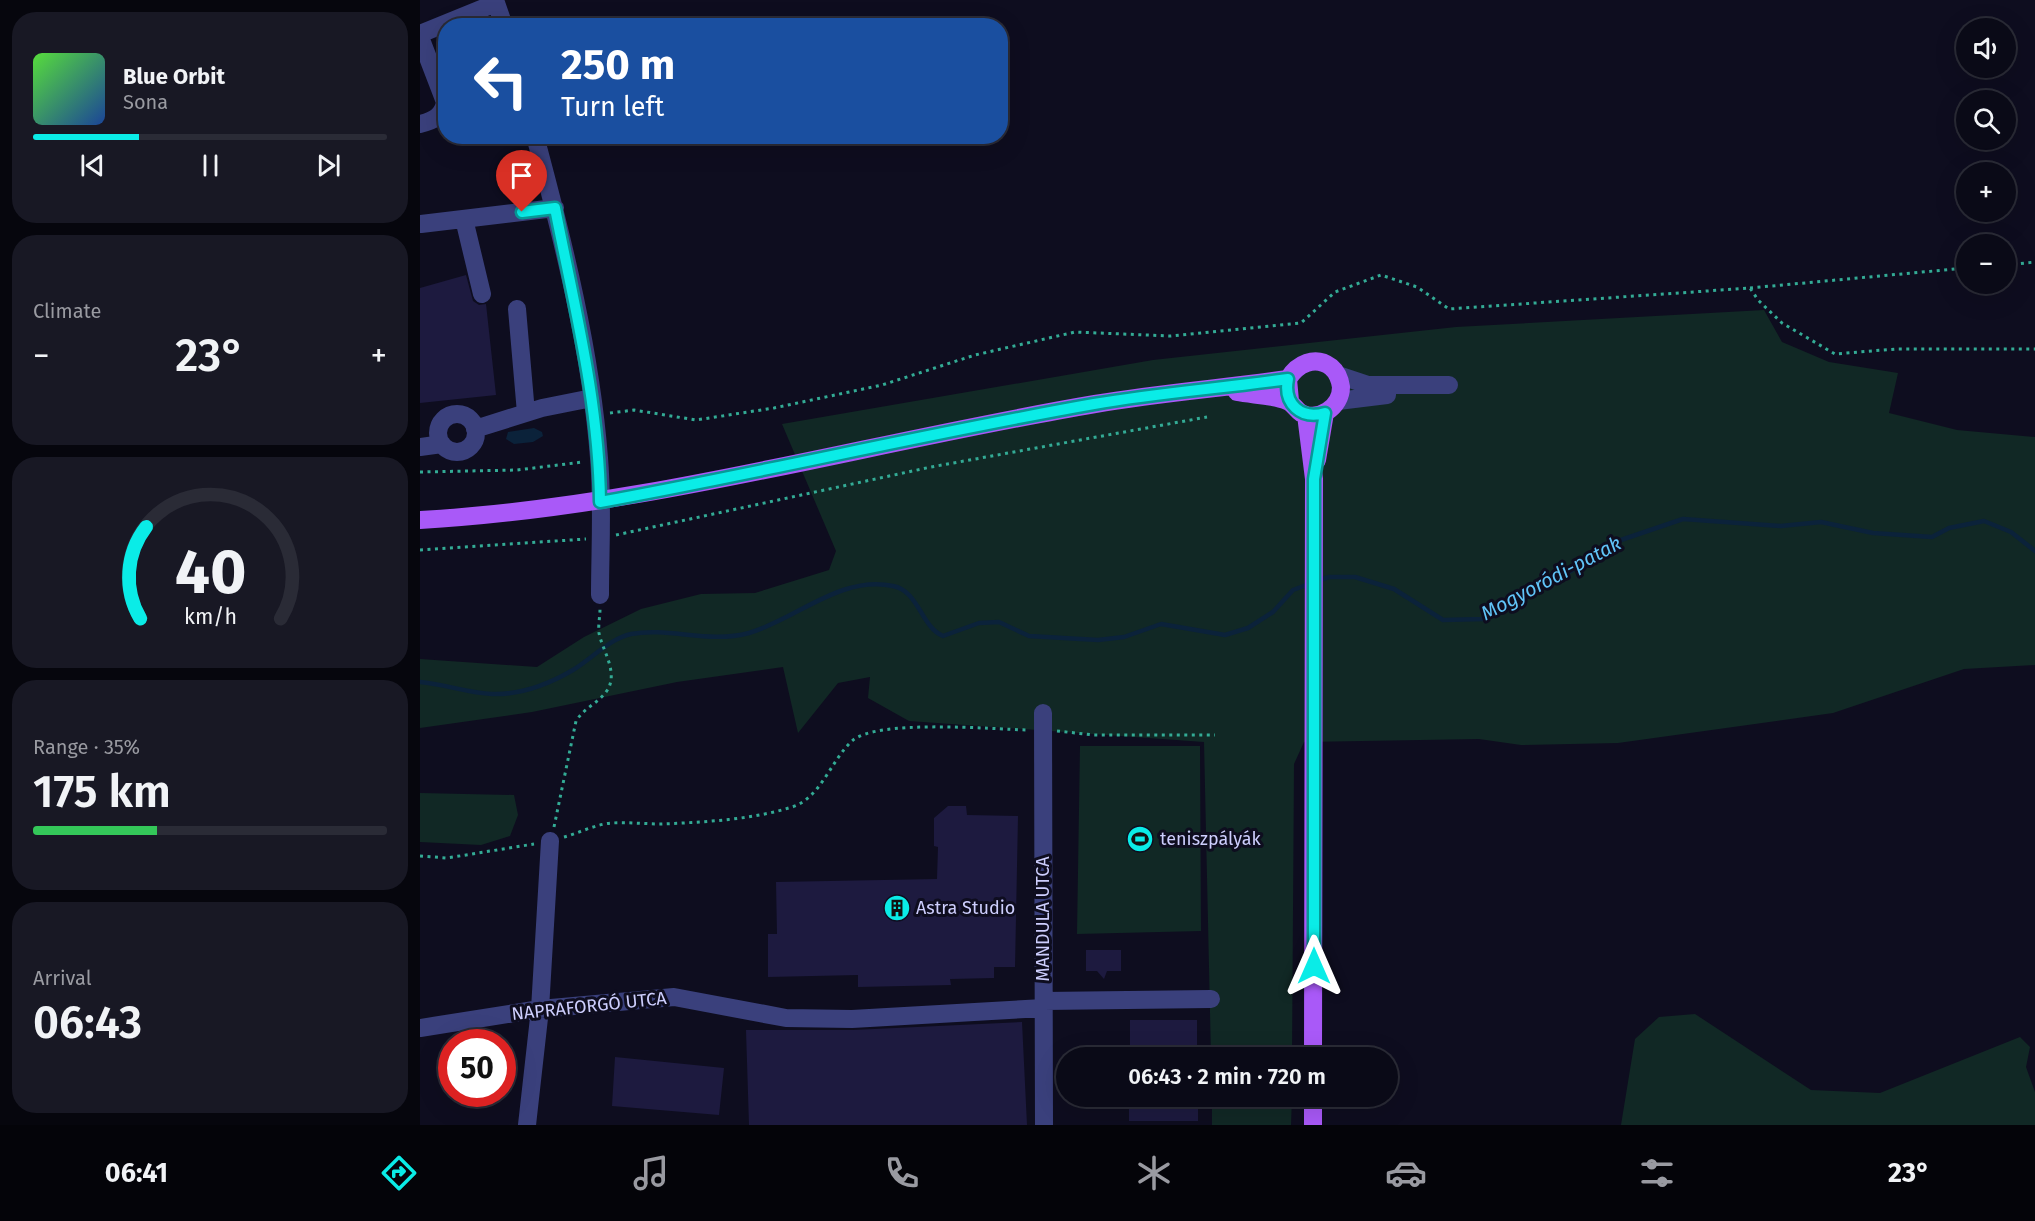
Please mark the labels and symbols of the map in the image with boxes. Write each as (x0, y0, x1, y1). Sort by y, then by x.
pin (496, 150, 547, 212)
water label: Mogyoródi-patak (1477, 531, 1625, 625)
sports icon: teniszpályák (1125, 824, 1155, 854)
place label: teniszpályák (1160, 828, 1262, 850)
street label: MANDULA UTCA (1032, 856, 1054, 982)
building icon: Astra Studio (882, 893, 912, 923)
place label: Astra Studio (916, 897, 1015, 919)
position arrow (1282, 934, 1346, 998)
street label: NAPRAFORGÓ UTCA (510, 987, 668, 1025)
speed limit sign: 50 (438, 1029, 516, 1107)

